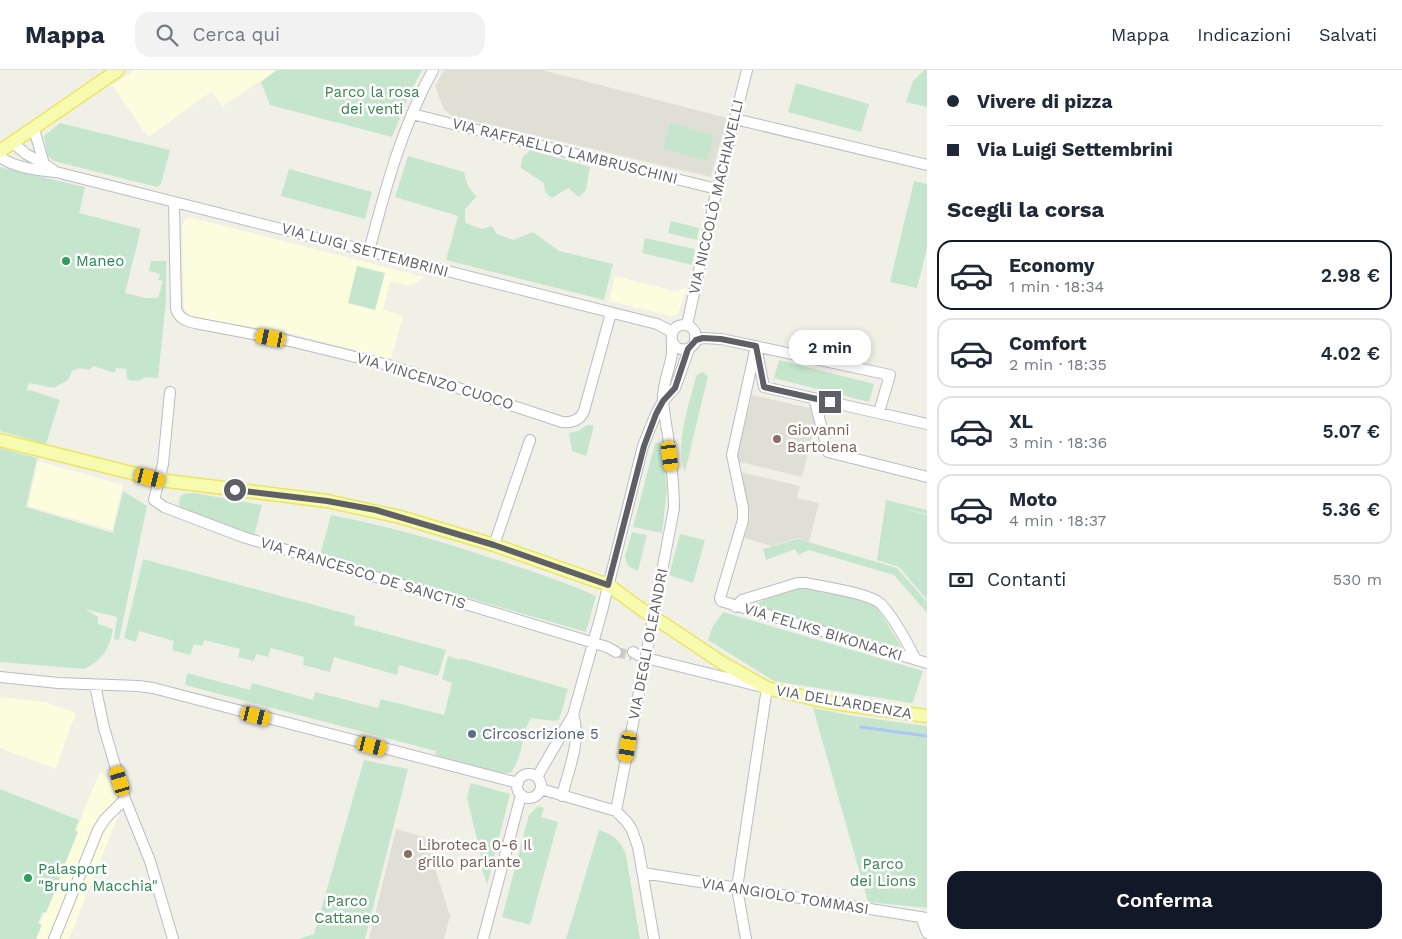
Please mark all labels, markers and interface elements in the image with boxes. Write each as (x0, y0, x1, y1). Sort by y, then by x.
search box (135, 12, 485, 57)
text: Mappa (25, 21, 105, 49)
icon: search (153, 21, 181, 49)
text: Cerca qui (193, 23, 280, 46)
text: Mappa (1111, 24, 1169, 45)
text: Indicazioni (1197, 24, 1291, 45)
text: Salvati (1319, 24, 1377, 45)
park label: Parco la rosa dei venti (324, 83, 420, 118)
text: Vivere di pizza (977, 90, 1112, 113)
street label: VIA NICCOLÒ MACHIAVELLI (684, 98, 747, 296)
street label: VIA RAFFAELLO LAMBRUSCHINI (450, 114, 680, 188)
text: Via Luigi Settembrini (977, 138, 1173, 161)
text: Scegli la corsa (947, 197, 1104, 222)
street label: VIA LUIGI SETTEMBRINI (280, 219, 450, 281)
place label: Maneo (76, 252, 124, 270)
icon: car (949, 253, 994, 298)
text: Economy (1009, 254, 1094, 277)
marker: Maneo (60, 255, 72, 267)
text: 2.98 € (1321, 264, 1380, 287)
text: 1 min · 18:34 (1009, 277, 1104, 296)
car (254, 328, 287, 348)
callout: 2 min (789, 330, 871, 364)
icon: car (949, 331, 994, 376)
text: Comfort (1009, 332, 1087, 355)
text: 2 min (808, 338, 852, 357)
text: 4.02 € (1321, 342, 1380, 365)
street label: VIA VINCENZO CUOCO (354, 349, 516, 413)
text: 2 min · 18:35 (1009, 355, 1107, 374)
route end (819, 391, 841, 413)
icon: car (949, 409, 994, 454)
text: XL (1009, 410, 1033, 433)
text: 5.07 € (1322, 420, 1380, 443)
place label: Giovanni Bartolena (787, 421, 858, 456)
marker: Giovanni Bartolena (771, 433, 783, 445)
text: 3 min · 18:36 (1009, 433, 1107, 452)
car (660, 440, 679, 472)
car (133, 467, 166, 489)
route start (224, 479, 246, 501)
icon: car (949, 487, 994, 532)
text: Moto (1009, 488, 1057, 511)
text: 5.36 € (1322, 498, 1380, 521)
text: 4 min · 18:37 (1009, 511, 1106, 530)
street label: VIA FRANCESCO DE SANCTIS (258, 533, 468, 613)
icon: cash (947, 566, 975, 594)
street label: VIA DEGLI OLEANDRI (624, 567, 672, 721)
text: Contanti (987, 568, 1066, 591)
text: 530 m (1333, 570, 1382, 589)
street label: VIA FELIKS BIKONACKI (741, 599, 905, 665)
street label: VIA DELL'ARDENZA (775, 681, 913, 723)
car (239, 705, 272, 727)
place label: Circoscrizione 5 (482, 725, 599, 743)
marker: Circoscrizione 5 (466, 728, 478, 740)
car (618, 731, 637, 763)
car (355, 735, 388, 757)
car (108, 764, 131, 798)
place label: Libroteca 0-6 Il grillo parlante (418, 836, 532, 871)
marker: Libroteca 0-6 Il grillo parlante (402, 848, 414, 860)
park label: Parco dei Lions (850, 855, 916, 890)
place label: Palasport "Bruno Macchia" (38, 860, 158, 895)
button: Conferma (947, 871, 1382, 929)
marker: Palasport "Bruno Macchia" (22, 872, 34, 884)
street label: VIA ANGIOLO TOMMASI (700, 874, 870, 918)
park label: Parco Cattaneo (314, 892, 380, 927)

